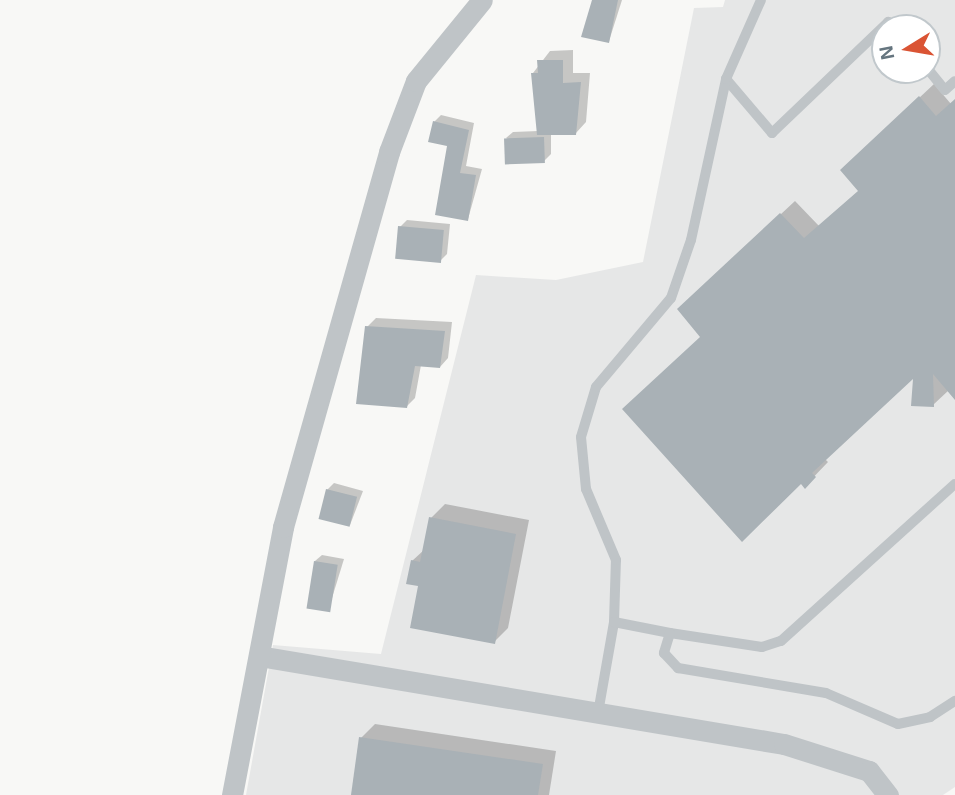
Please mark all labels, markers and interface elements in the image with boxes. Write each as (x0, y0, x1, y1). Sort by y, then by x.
north arrow (871, 14, 941, 84)
text: N (875, 44, 898, 61)

